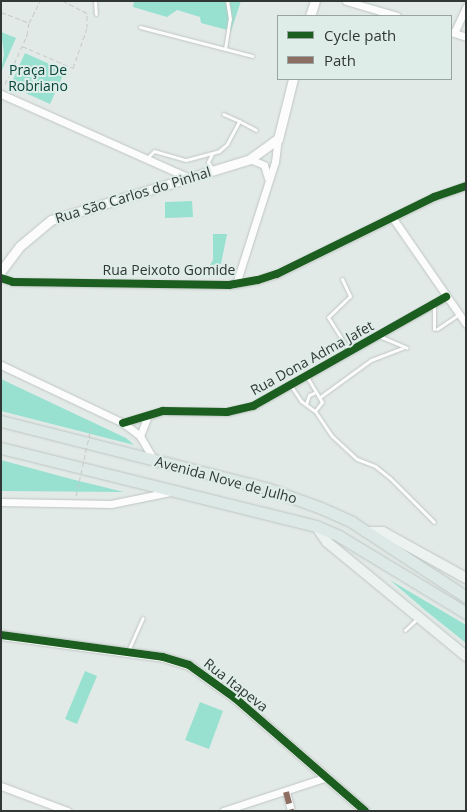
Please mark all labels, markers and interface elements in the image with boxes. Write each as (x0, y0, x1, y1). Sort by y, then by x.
legend (277, 15, 452, 80)
text: Cycle path (324, 25, 396, 45)
text: Path (324, 50, 356, 70)
park label: Praça De Robriano (8, 62, 68, 94)
street label: Rua São Carlos do Pinhal (53, 163, 213, 227)
street label: Rua Peixoto Gomide (103, 262, 235, 278)
street label: Rua Dona Adma Jafet (248, 317, 376, 399)
street label: Avenida Nove de Julho (153, 453, 299, 507)
street label: Rua Itapeva (201, 655, 271, 715)

